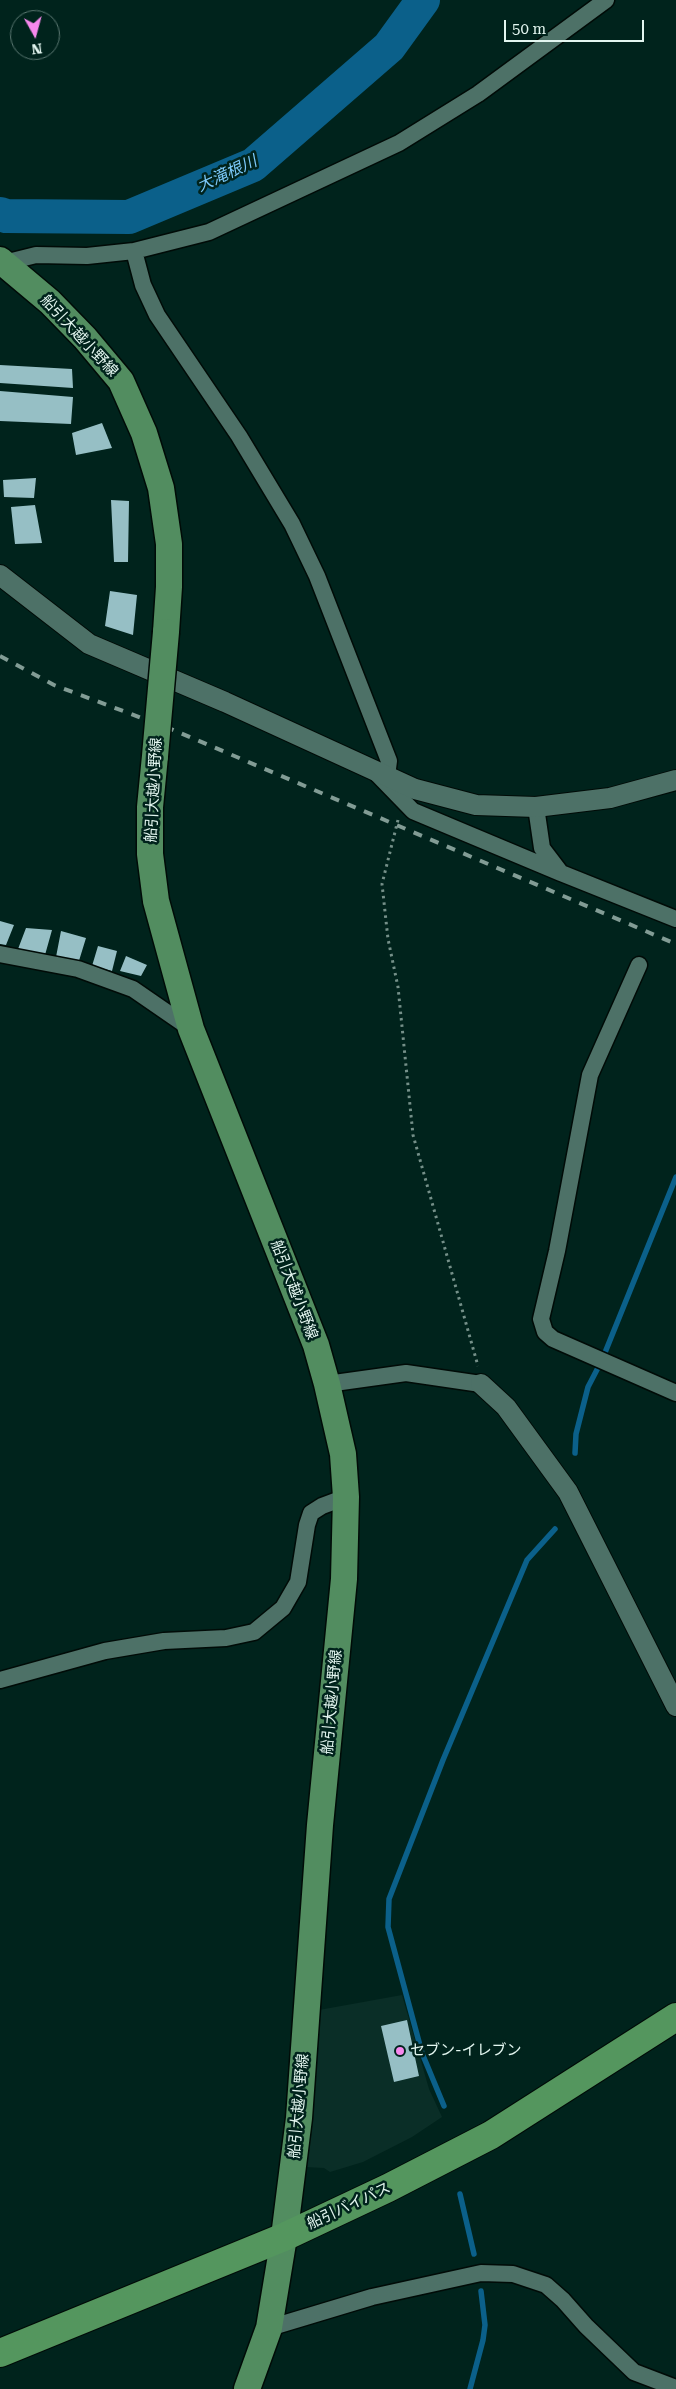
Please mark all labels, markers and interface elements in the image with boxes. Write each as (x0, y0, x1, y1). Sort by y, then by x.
north arrow (10, 10, 60, 60)
scale bar (506, 10, 646, 42)
text: 50 m (512, 20, 546, 38)
text: N (30, 40, 43, 57)
water label: 大滝根川 (194, 152, 260, 196)
street label: 船引大越小野線 (37, 291, 121, 381)
street label: 船引大越小野線 (142, 737, 166, 843)
street label: 船引大越小野線 (267, 1238, 321, 1342)
street label: 船引大越小野線 (318, 1649, 346, 1755)
place label: セブン-イレブン (410, 2042, 522, 2060)
marker: セブン-イレブン (394, 2045, 406, 2057)
street label: 船引大越小野線 (285, 2053, 313, 2159)
street label: 船引バイパス (304, 2179, 394, 2233)

